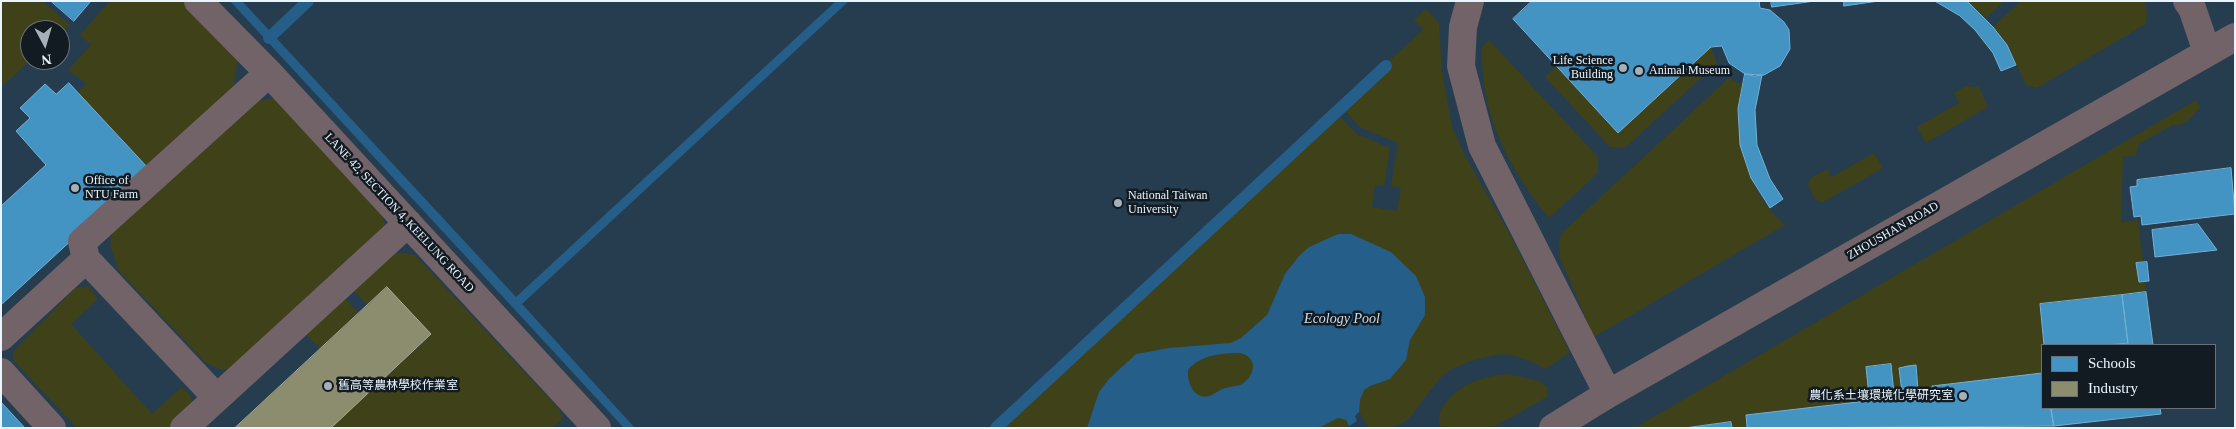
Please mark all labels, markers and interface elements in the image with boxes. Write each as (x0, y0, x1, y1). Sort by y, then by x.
north arrow (20, 20, 70, 70)
text: N (41, 51, 52, 67)
place label: Life Science Building (1553, 54, 1613, 82)
marker: Life Science Building (1617, 62, 1629, 74)
place label: Animal Museum (1649, 64, 1730, 78)
marker: Animal Museum (1633, 65, 1645, 77)
street label: LANE 42, SECTION 4, KEELUNG ROAD (321, 130, 477, 296)
place label: Office of NTU Farm (85, 174, 138, 202)
marker: Office of NTU Farm (69, 182, 81, 194)
place label: National Taiwan University (1128, 189, 1207, 217)
marker: National Taiwan University (1112, 197, 1124, 209)
street label: ZHOUSHAN ROAD (1845, 199, 1941, 263)
water label: Ecology Pool (1304, 311, 1380, 327)
legend (2041, 344, 2216, 409)
text: Schools (2088, 355, 2136, 371)
place label: 舊高等農林學校作業室 (338, 379, 458, 393)
marker: 舊高等農林學校作業室 (322, 380, 334, 392)
text: Industry (2088, 380, 2138, 396)
place label: 農化系土壤環境化學研究室 (1809, 389, 1953, 403)
marker: 農化系土壤環境化學研究室 (1957, 390, 1969, 402)

